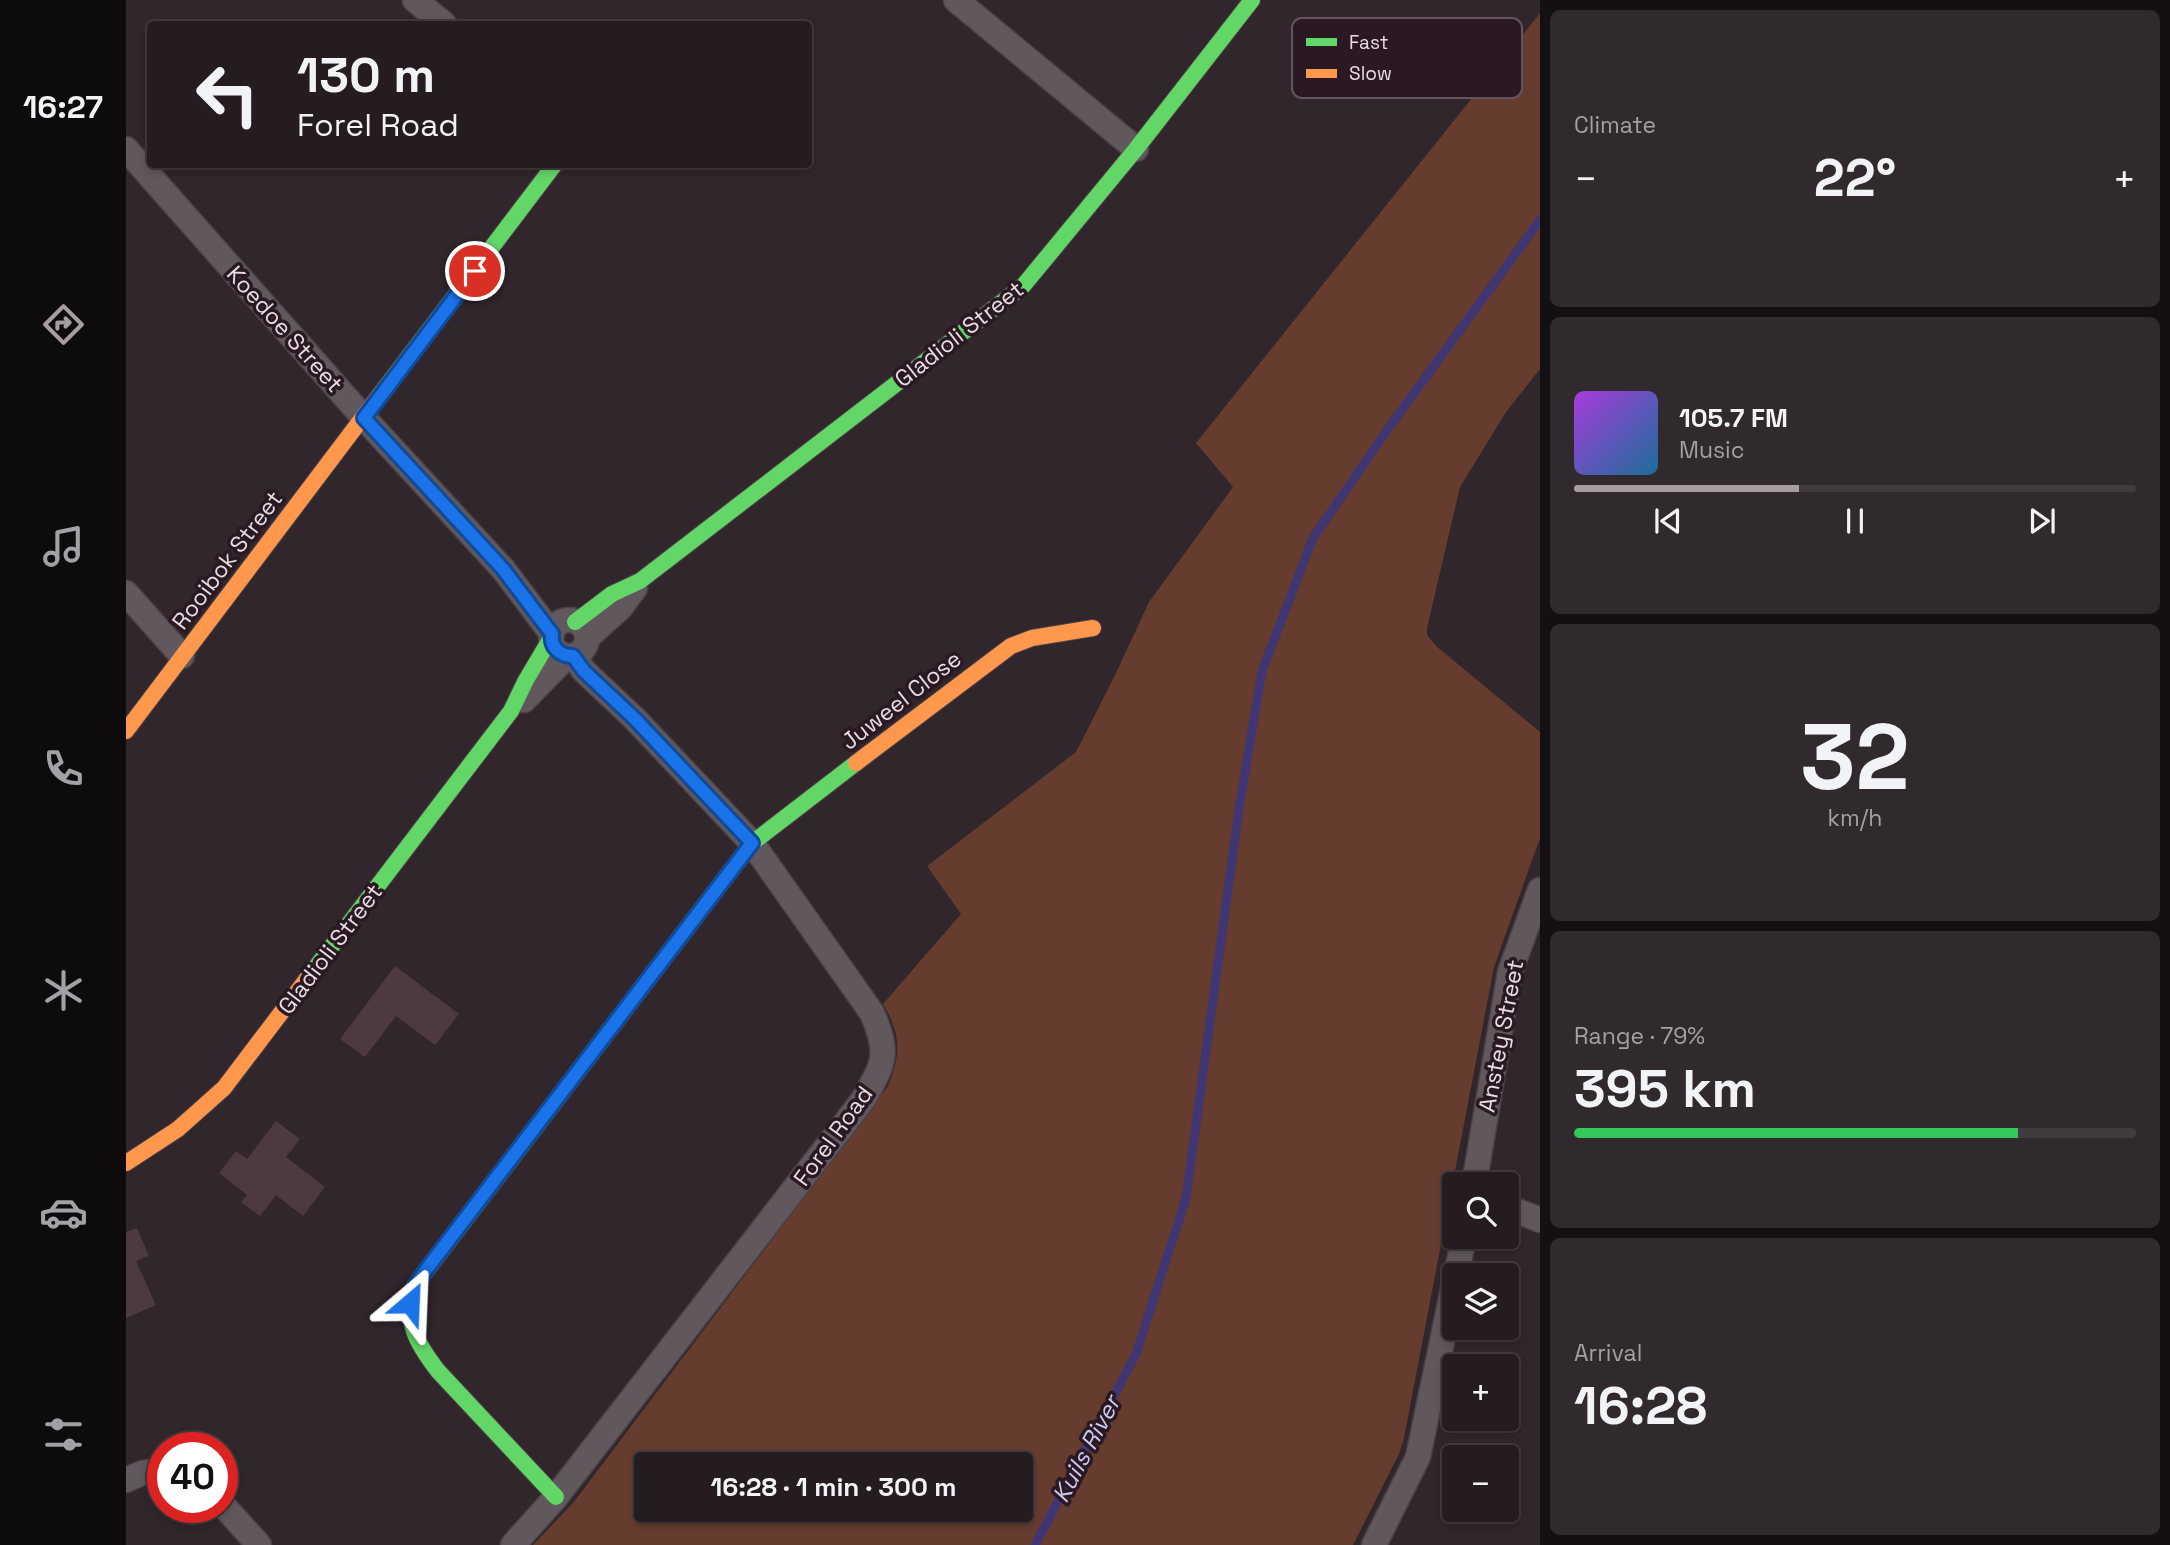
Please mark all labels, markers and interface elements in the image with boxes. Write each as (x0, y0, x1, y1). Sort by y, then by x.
legend (1292, 18, 1522, 98)
text: Fast (1349, 30, 1389, 55)
text: 130 m (297, 44, 435, 106)
icon: left (182, 49, 273, 140)
text: Slow (1349, 61, 1392, 86)
text: 16:27 (23, 87, 103, 127)
text: Forel Road (297, 105, 459, 145)
text: Climate (1574, 110, 1656, 140)
text: 22° (1814, 145, 1896, 211)
text: − (1574, 155, 1598, 203)
text: + (2112, 155, 2136, 203)
pin (445, 241, 505, 301)
icon: arrive (456, 252, 494, 290)
street label: Koedoe Street (220, 259, 350, 399)
street label: Gladioli Street (888, 274, 1030, 394)
icon: directions (39, 300, 88, 349)
text: 105.7 FM (1679, 401, 1788, 435)
text: Music (1679, 435, 1744, 465)
street label: Rooibok Street (165, 485, 289, 635)
icon: previous (1649, 502, 1687, 540)
icon: pause (1836, 502, 1874, 540)
icon: next (2023, 502, 2061, 540)
icon: music (39, 522, 88, 571)
street label: Juweel Close (835, 644, 967, 756)
text: 32 (1800, 699, 1910, 816)
icon: phone (39, 744, 88, 793)
text: km/h (1828, 803, 1882, 833)
street label: Gladioli Street (271, 878, 389, 1020)
street label: Anstey Street (1472, 957, 1530, 1115)
icon: climate (39, 966, 88, 1015)
text: Range · 79% (1574, 1021, 1705, 1051)
text: 395 km (1574, 1056, 1756, 1122)
street label: Forel Road (787, 1080, 879, 1192)
map controls (1442, 1172, 1519, 1522)
button: search (1442, 1172, 1519, 1249)
icon: car (39, 1188, 88, 1237)
button: layers (1442, 1263, 1519, 1340)
position arrow (373, 1266, 447, 1340)
text: Arrival (1574, 1338, 1642, 1368)
button: + (1442, 1354, 1519, 1431)
text: 16:28 (1574, 1373, 1707, 1439)
water label: Kuils River (1045, 1388, 1128, 1508)
icon: filters (39, 1410, 88, 1459)
speed limit sign: 40 (147, 1432, 238, 1523)
button: − (1442, 1445, 1519, 1522)
text: 16:28 · 1 min · 300 m (710, 1470, 957, 1504)

